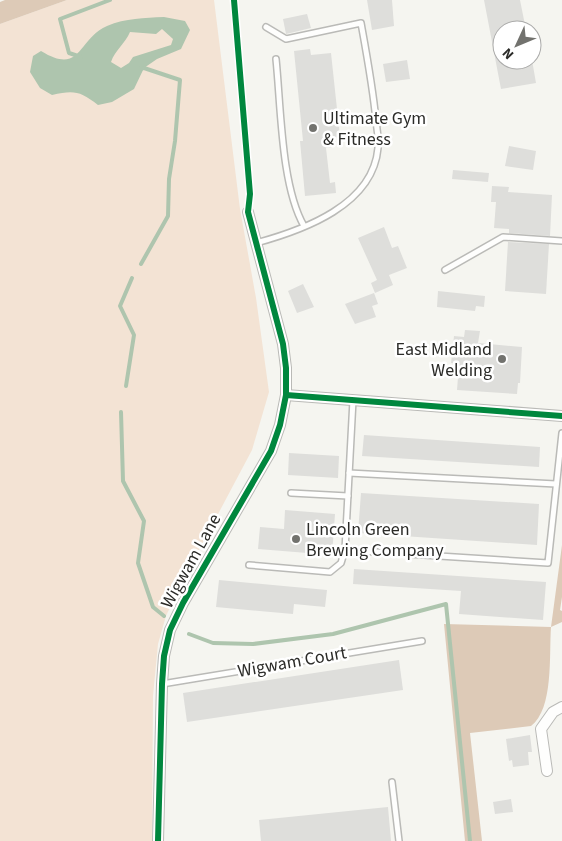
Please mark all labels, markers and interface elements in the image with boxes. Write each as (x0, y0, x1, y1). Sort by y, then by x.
north arrow (492, 20, 542, 70)
text: N (498, 43, 519, 64)
place label: Ultimate Gym & Fitness (323, 106, 426, 152)
marker: Ultimate Gym & Fitness (307, 122, 319, 134)
place label: East Midland Welding (396, 337, 492, 383)
marker: East Midland Welding (496, 353, 508, 365)
street label: Wigwam Lane (155, 509, 227, 613)
place label: Lincoln Green Brewing Company (306, 517, 444, 563)
marker: Lincoln Green Brewing Company (290, 533, 302, 545)
street label: Wigwam Court (236, 640, 348, 684)

